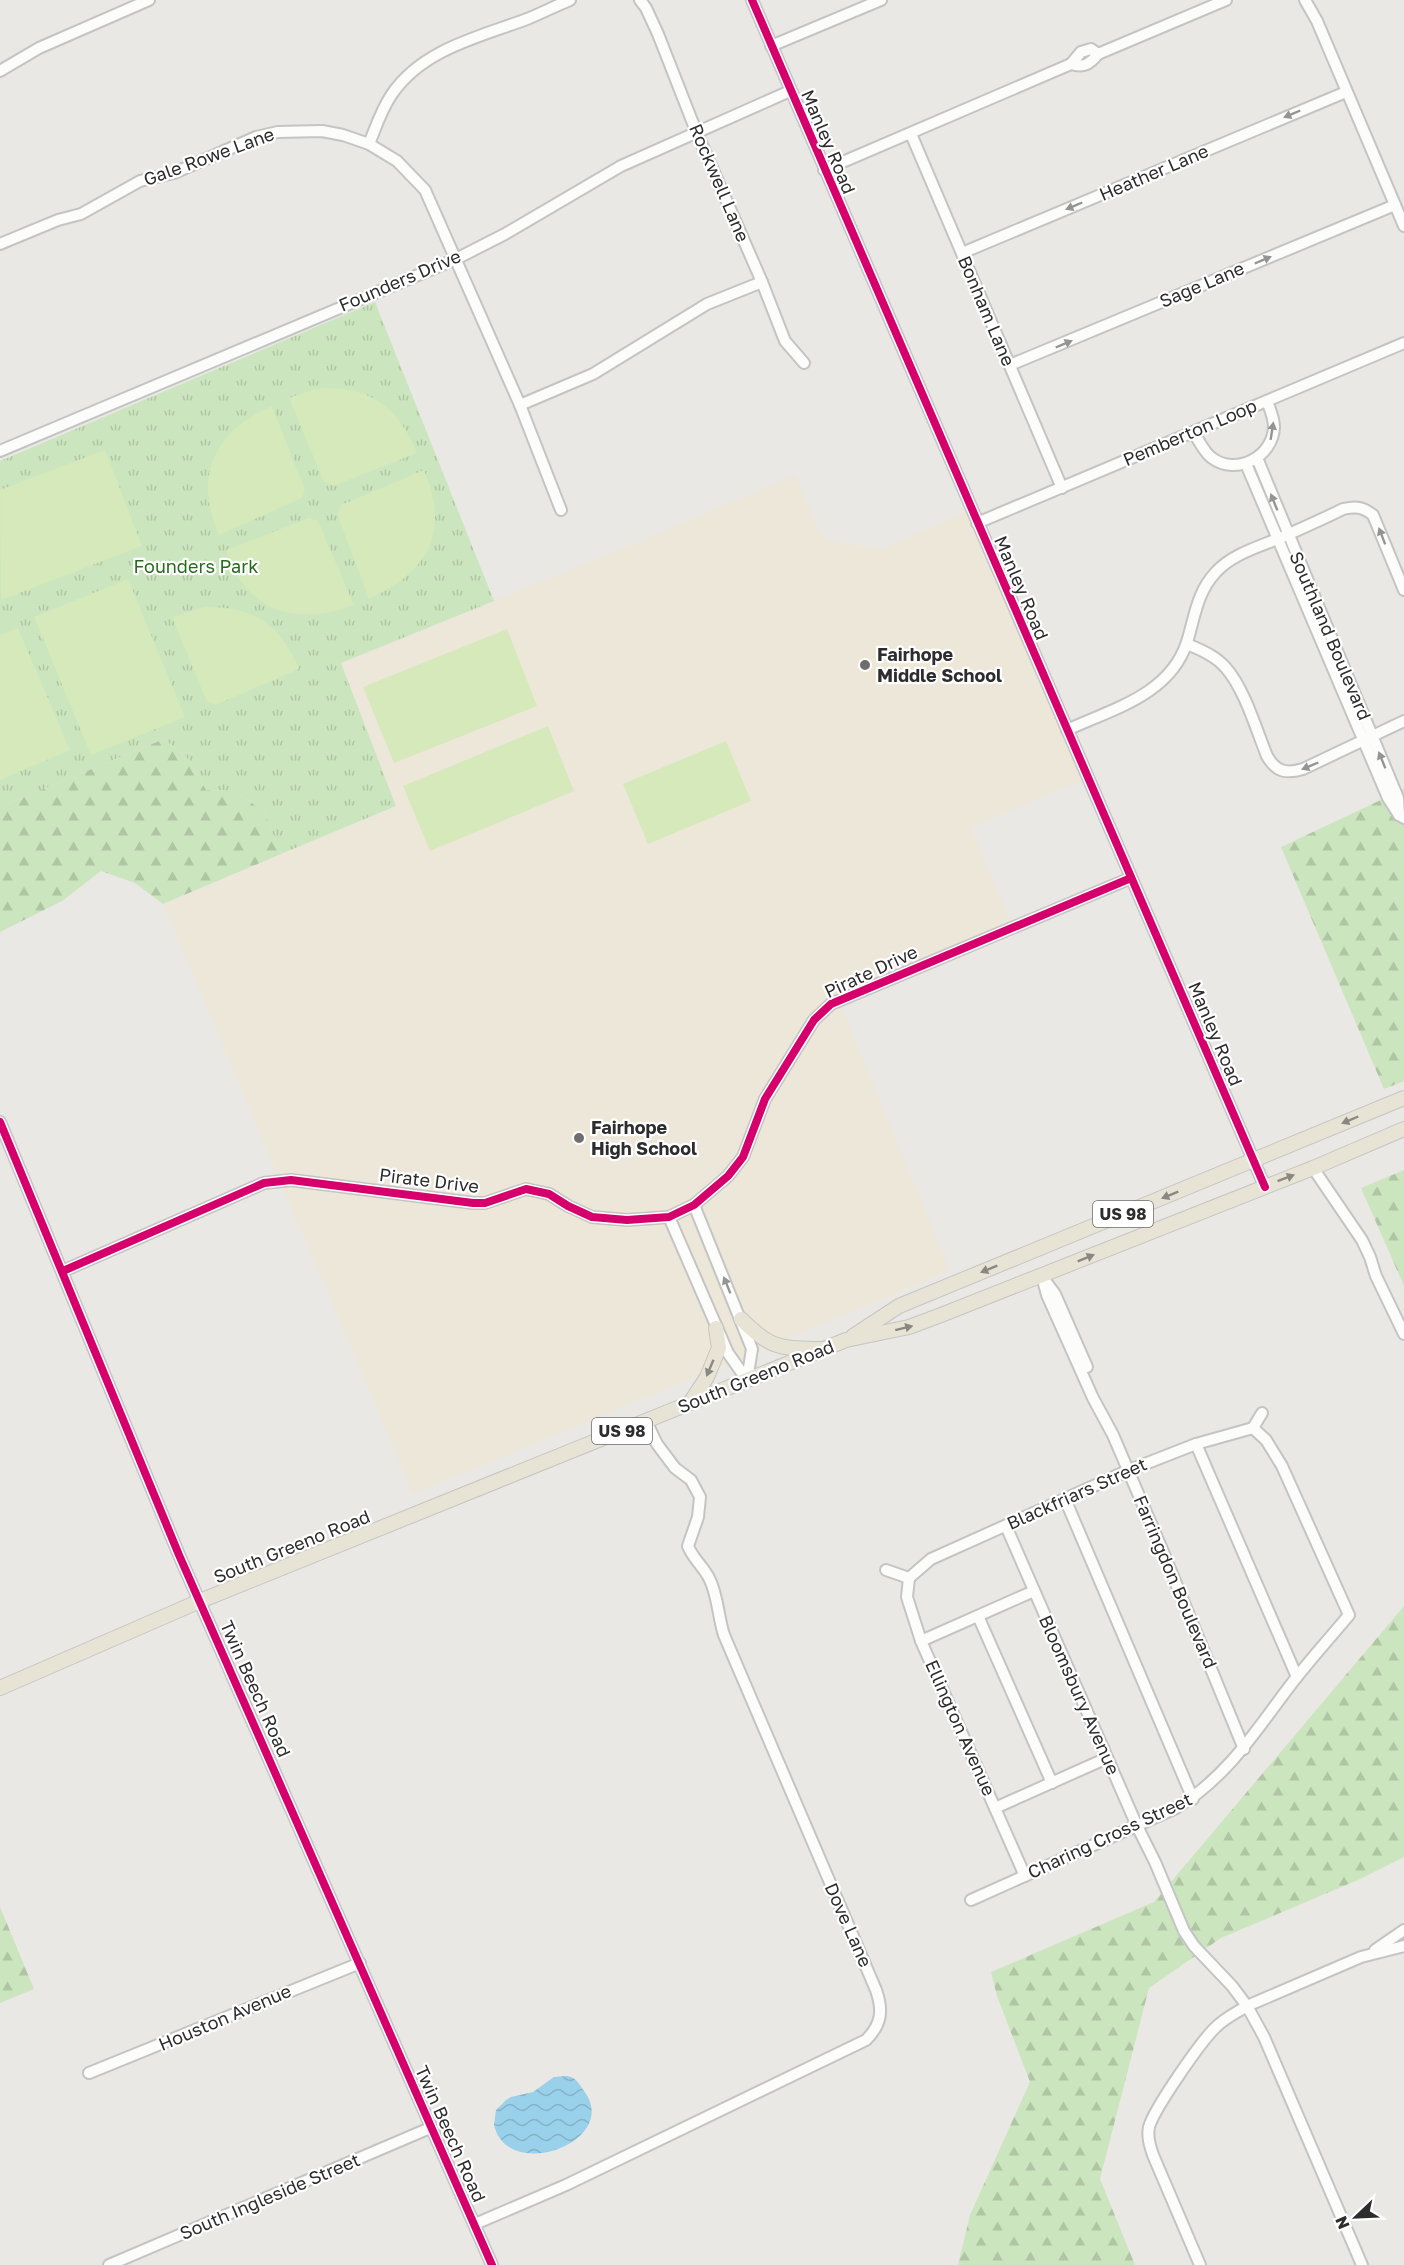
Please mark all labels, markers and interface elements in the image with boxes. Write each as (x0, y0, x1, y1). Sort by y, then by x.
street label: Manley Road (797, 86, 861, 197)
one-way arrow (1283, 110, 1301, 120)
street label: Rockwell Lane (685, 120, 755, 245)
street label: Gale Rowe Lane (140, 122, 277, 190)
street label: Heather Lane (1096, 139, 1212, 205)
one-way arrow (1064, 201, 1082, 211)
street label: Founders Drive (335, 244, 464, 316)
street label: Bonham Lane (954, 252, 1020, 369)
one-way arrow (1254, 255, 1272, 264)
street label: Sage Lane (1156, 256, 1247, 312)
one-way arrow (1055, 339, 1073, 348)
street label: Pemberton Loop (1119, 394, 1260, 470)
one-way arrow (1268, 421, 1277, 440)
one-way arrow (1269, 493, 1279, 511)
one-way arrow (1377, 526, 1387, 544)
street label: Manley Road (990, 532, 1054, 643)
street label: Southland Boulevard (1285, 548, 1376, 723)
park label: Founders Park (134, 555, 258, 577)
place label: Fairhope Middle School (877, 643, 1002, 686)
marker: Fairhope Middle School (858, 658, 872, 672)
one-way arrow (1377, 750, 1387, 768)
one-way arrow (1301, 761, 1318, 770)
street label: Pirate Drive (821, 940, 921, 1002)
street label: Manley Road (1184, 978, 1248, 1089)
place label: Fairhope High School (591, 1116, 697, 1159)
one-way arrow (1341, 1116, 1359, 1125)
marker: Fairhope High School (572, 1131, 586, 1145)
street label: Pirate Drive (378, 1163, 480, 1197)
one-way arrow (1278, 1173, 1296, 1183)
one-way arrow (1160, 1190, 1178, 1200)
road number: US 98 (1093, 1201, 1153, 1227)
one-way arrow (1077, 1253, 1095, 1262)
one-way arrow (980, 1264, 998, 1274)
one-way arrow (722, 1276, 731, 1294)
one-way arrow (894, 1322, 913, 1332)
street label: South Greeno Road (674, 1335, 837, 1418)
one-way arrow (705, 1359, 715, 1377)
road number: US 98 (592, 1418, 652, 1444)
street label: Blackfriars Street (1003, 1452, 1150, 1534)
street label: Farringdon Boulevard (1129, 1492, 1222, 1672)
street label: South Greeno Road (210, 1505, 373, 1588)
street label: Bloomsbury Avenue (1035, 1611, 1125, 1778)
street label: Twin Beech Road (216, 1617, 296, 1760)
street label: Ellington Avenue (921, 1656, 1001, 1799)
street label: Charing Cross Street (1024, 1787, 1195, 1883)
street label: Dove Lane (821, 1879, 877, 1970)
street label: Houston Avenue (155, 1979, 294, 2055)
street label: Twin Beech Road (411, 2062, 491, 2205)
street label: South Ingleside Street (176, 2148, 363, 2244)
north arrow (1326, 2187, 1386, 2247)
text: N (1331, 2213, 1354, 2232)

